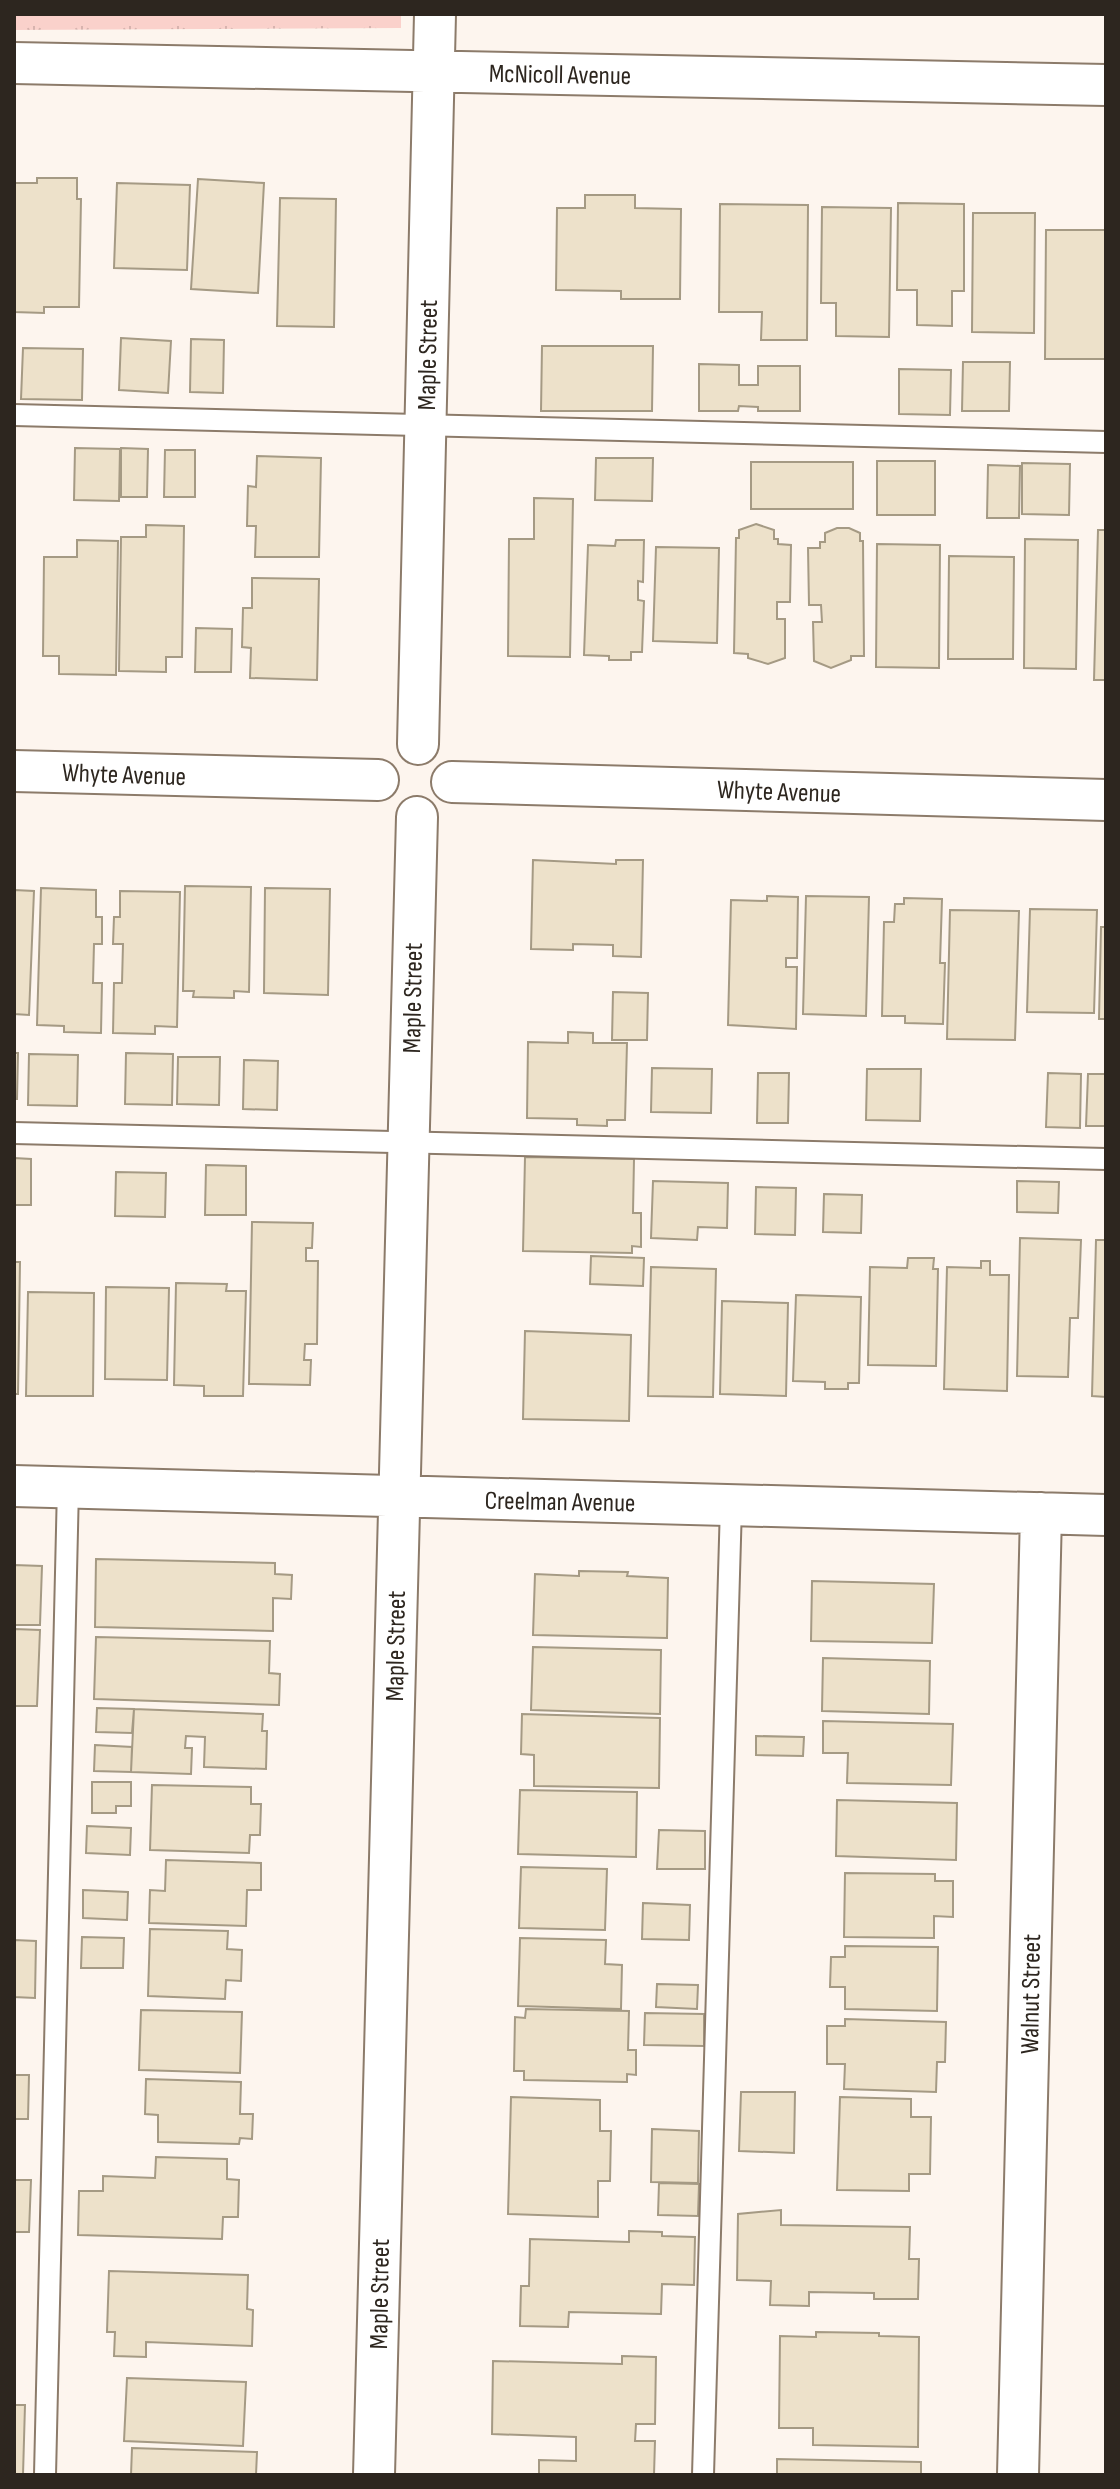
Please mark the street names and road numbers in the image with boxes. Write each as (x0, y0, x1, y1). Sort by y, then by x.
street label: McNicoll Avenue (489, 59, 631, 92)
street label: Maple Street (412, 299, 445, 411)
street label: Whyte Avenue (61, 758, 187, 793)
street label: Whyte Avenue (716, 775, 842, 810)
street label: Maple Street (397, 942, 430, 1054)
street label: Creelman Avenue (484, 1486, 636, 1519)
street label: Maple Street (380, 1590, 413, 1702)
street label: Walnut Street (1015, 1934, 1048, 2054)
street label: Maple Street (364, 2238, 397, 2350)

